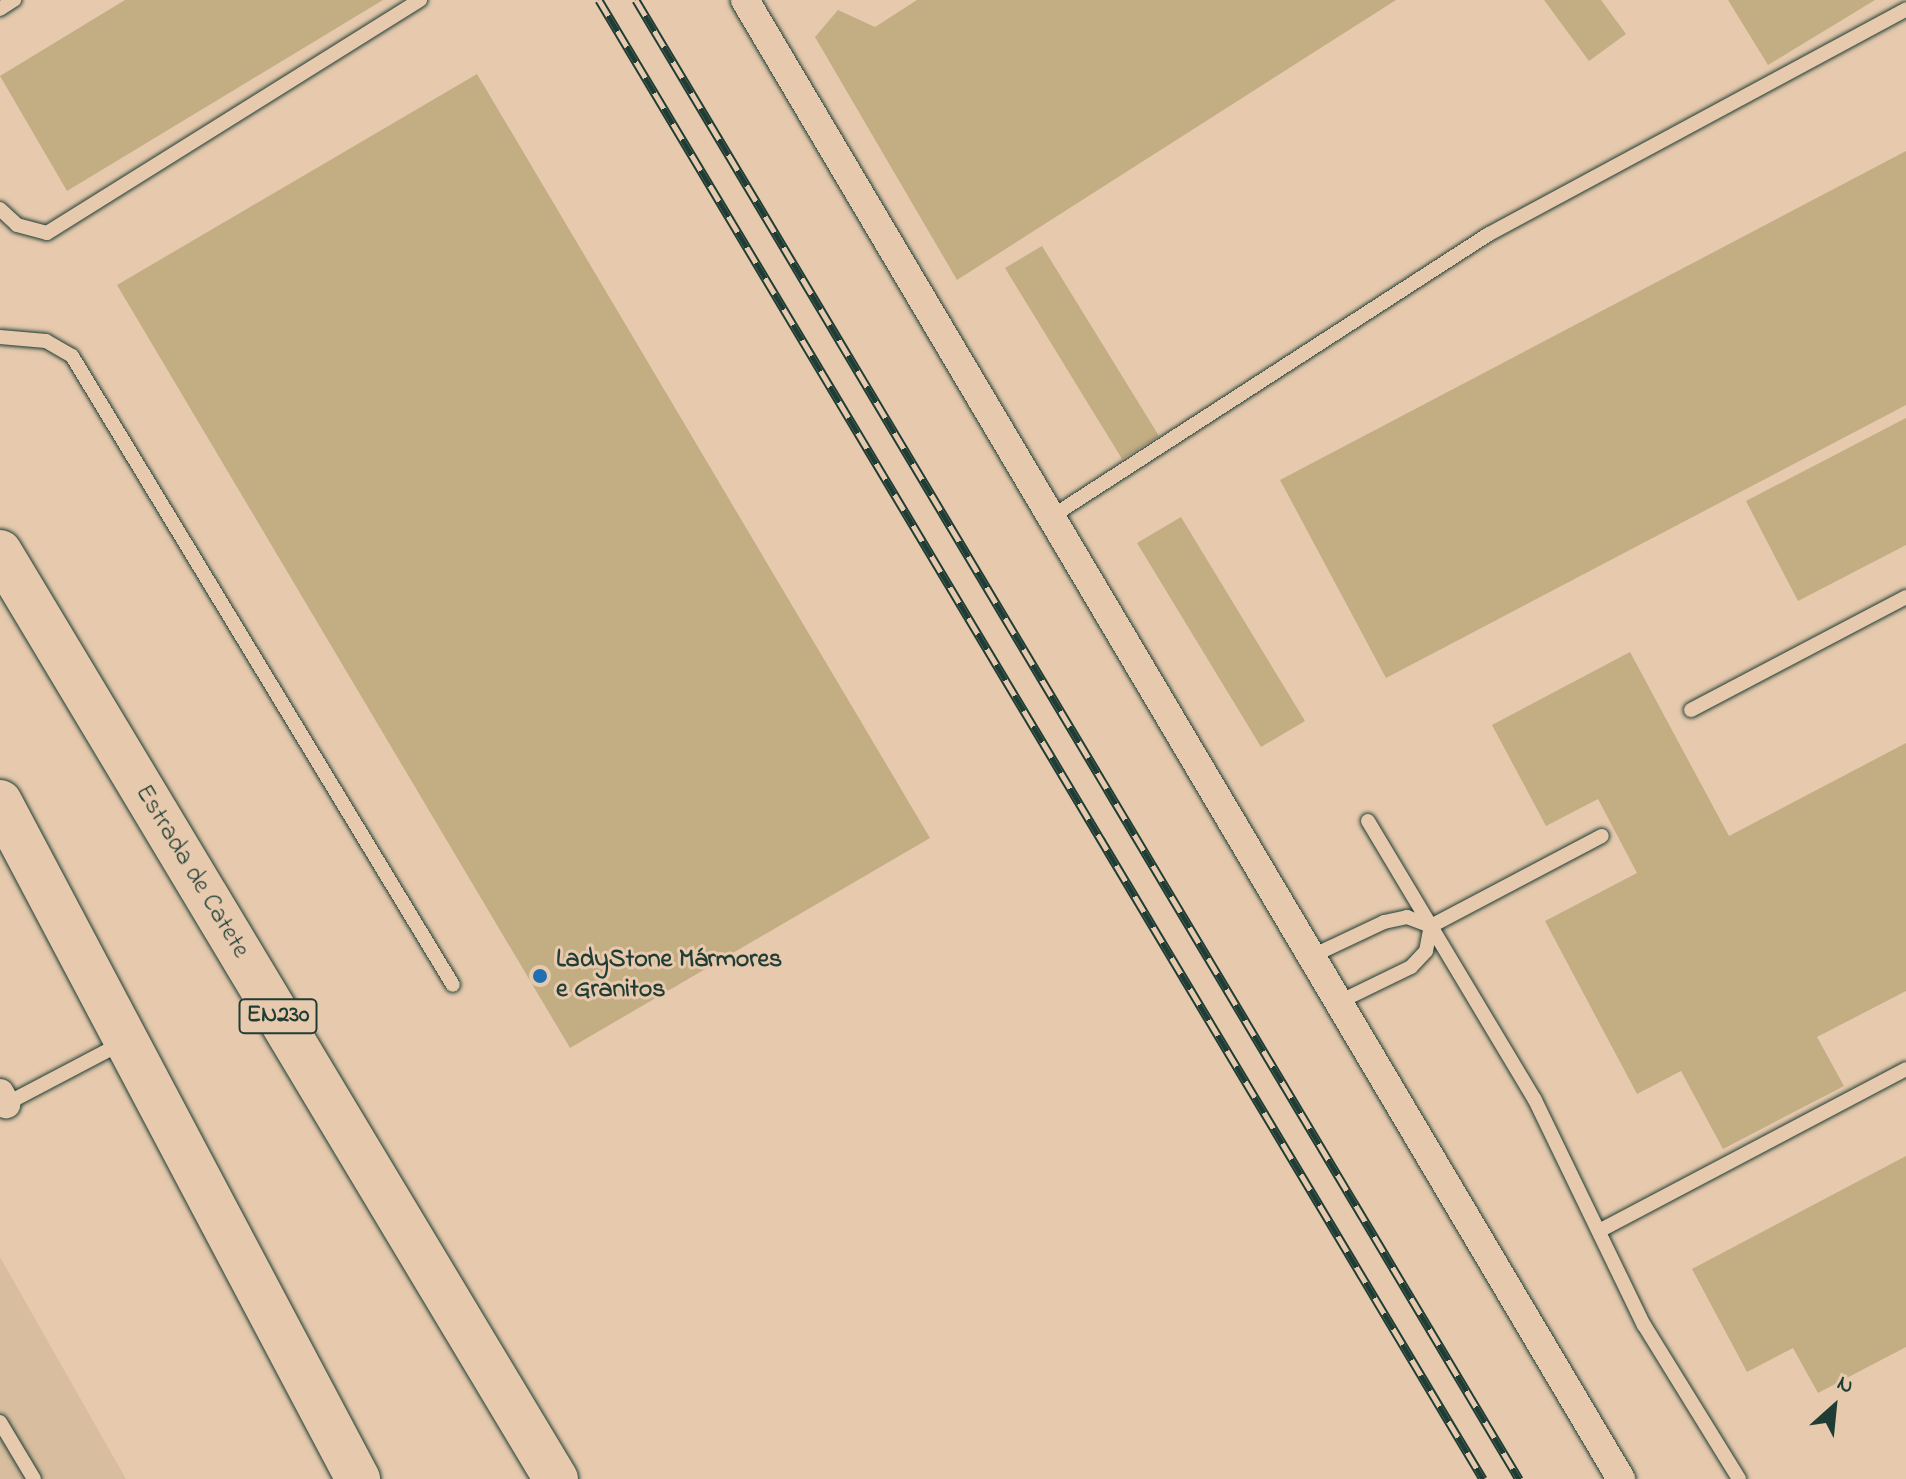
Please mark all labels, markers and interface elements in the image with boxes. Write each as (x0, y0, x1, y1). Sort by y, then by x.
street label: Estrada de Catete (127, 780, 255, 964)
place label: LadyStone Mármores e Granitos (556, 945, 782, 1006)
marker: LadyStone Mármores e Granitos (531, 967, 549, 985)
road number: EN230 (238, 996, 318, 1036)
north arrow (1794, 1367, 1874, 1447)
text: N (1831, 1368, 1859, 1403)

